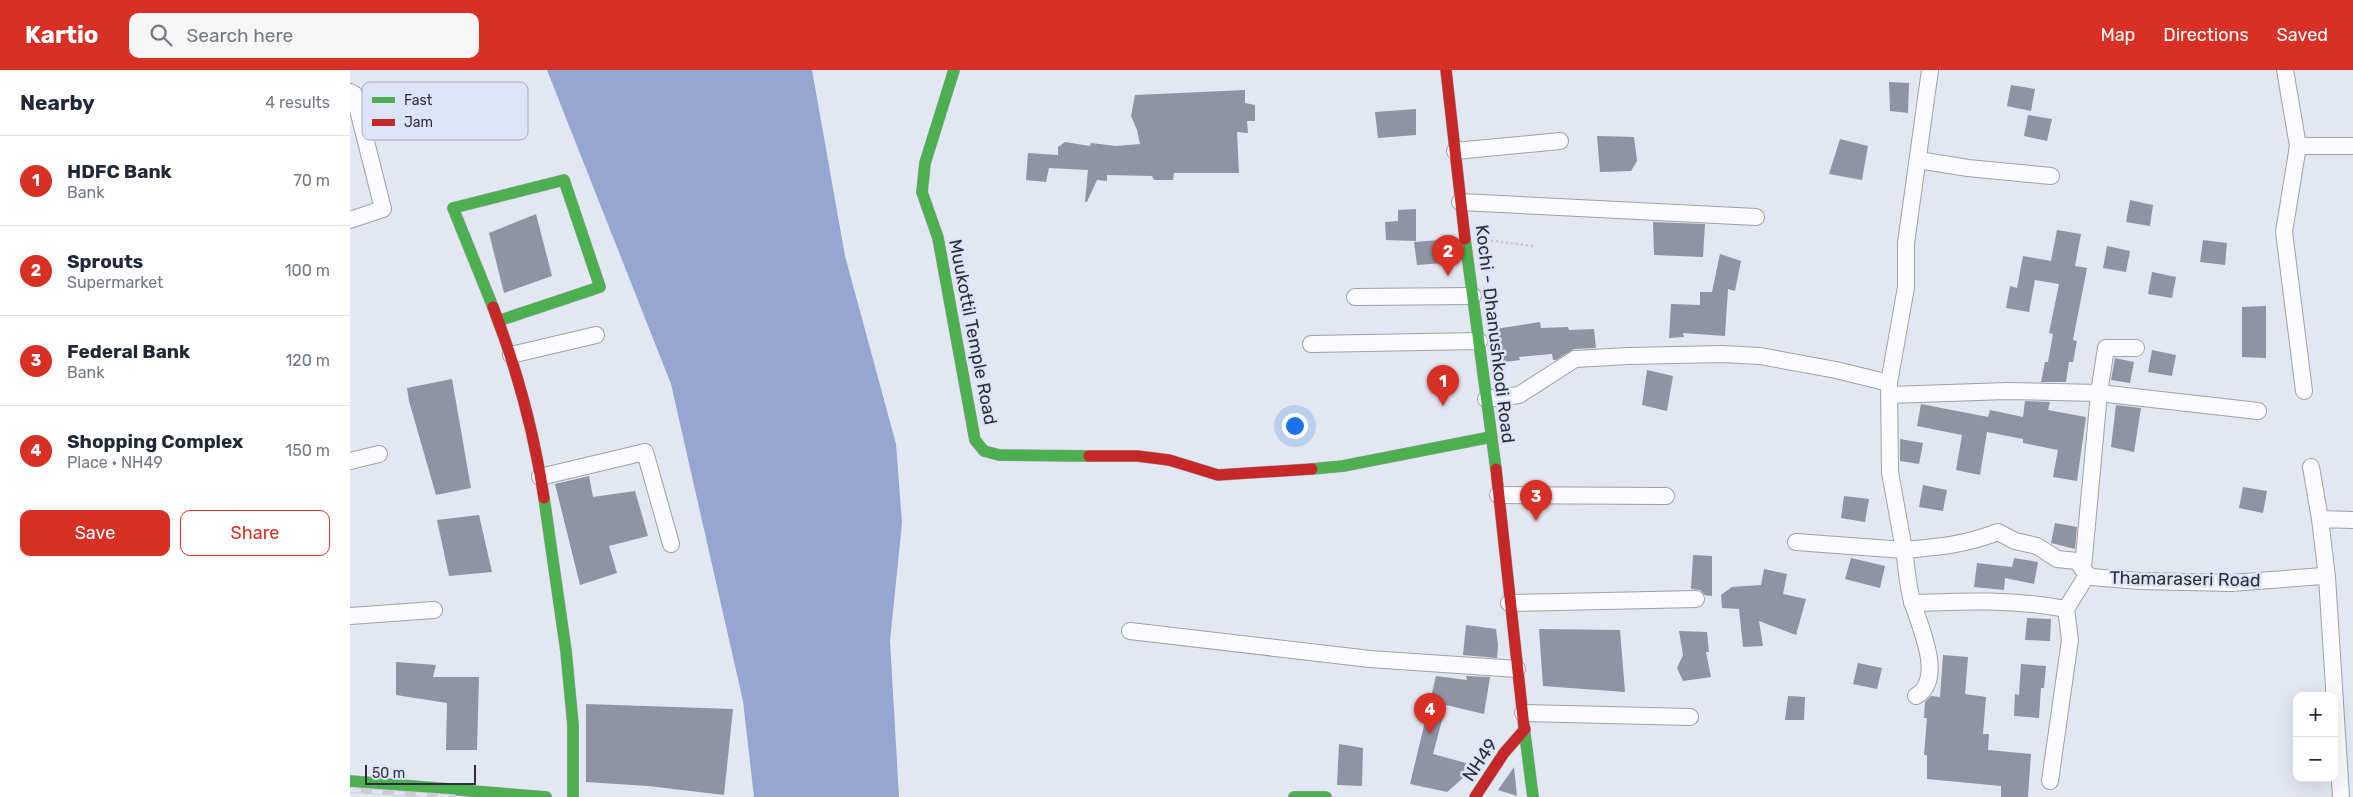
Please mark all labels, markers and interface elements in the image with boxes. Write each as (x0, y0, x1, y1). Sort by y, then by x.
search box (129, 13, 479, 58)
text: Kartio (25, 21, 99, 49)
icon: search (147, 21, 175, 49)
text: Search here (187, 24, 293, 47)
text: Map (2100, 24, 2135, 46)
text: Directions (2163, 24, 2249, 46)
text: Saved (2277, 24, 2328, 46)
legend (362, 82, 528, 140)
text: Nearby (20, 90, 95, 115)
text: Fast (404, 92, 433, 109)
text: 4 results (265, 93, 330, 112)
text: Jam (404, 114, 433, 131)
text: HDFC Bank (67, 160, 172, 183)
text: 1 (32, 171, 40, 190)
text: 70 m (293, 171, 330, 190)
text: Bank (67, 183, 104, 202)
street label: Kochi - Dhanushkodi Road (1471, 224, 1519, 444)
pin: 2 (1432, 235, 1464, 276)
street label: Muukottil Temple Road (944, 237, 1002, 427)
text: Sprouts (67, 250, 143, 273)
text: 2 (31, 261, 41, 280)
text: 100 m (285, 261, 330, 280)
text: Supermarket (67, 273, 163, 292)
text: Federal Bank (67, 340, 190, 363)
text: 3 (31, 351, 41, 370)
text: 120 m (285, 351, 330, 370)
text: Bank (67, 363, 104, 382)
pin: 1 (1427, 365, 1459, 406)
your location (1282, 413, 1308, 439)
text: Shopping Complex (67, 430, 243, 453)
text: 4 (31, 441, 41, 460)
text: 150 m (285, 441, 330, 460)
text: Place · NH49 (67, 453, 163, 472)
pin: 3 (1520, 480, 1552, 521)
button: Save (20, 510, 170, 556)
button: Share (180, 510, 330, 556)
street label: Thamaraseri Road (2109, 567, 2261, 591)
map controls (2293, 692, 2338, 782)
button: + (2293, 692, 2338, 737)
pin: 4 (1414, 693, 1446, 734)
street label: NH49 (1458, 734, 1502, 786)
button: − (2293, 737, 2338, 782)
scale bar (365, 762, 476, 785)
text: 50 m (372, 765, 405, 782)

